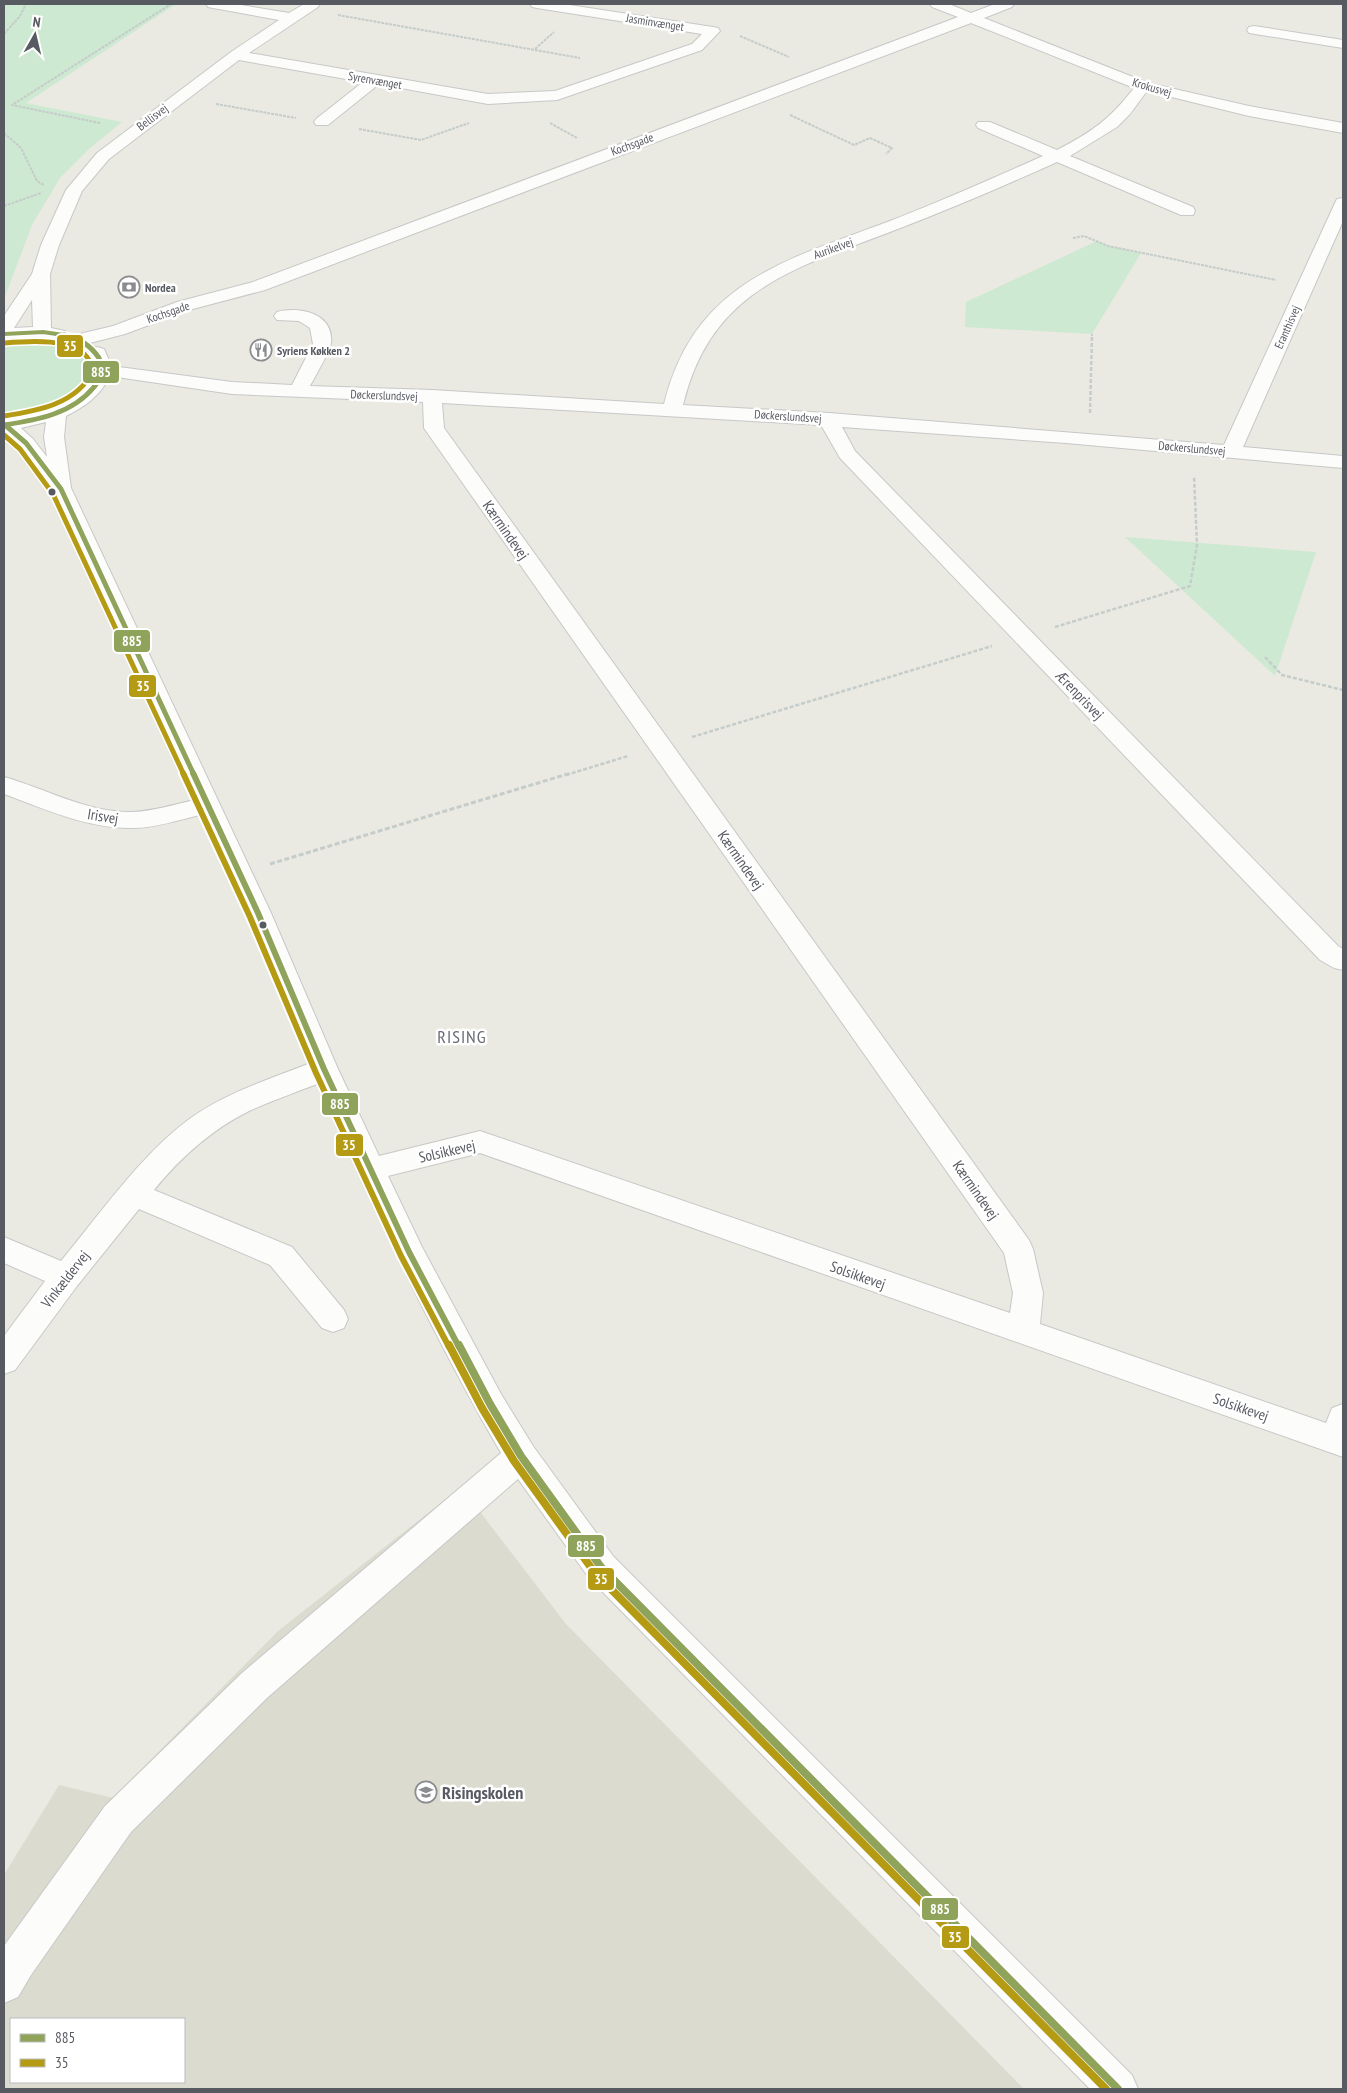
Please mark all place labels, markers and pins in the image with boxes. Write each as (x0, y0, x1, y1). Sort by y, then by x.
bank icon: Nordea (117, 275, 141, 299)
place label: Nordea (145, 280, 176, 295)
restaurant icon: Syriens Køkken 2 (249, 338, 273, 362)
place label: Syriens Køkken 2 (277, 343, 350, 358)
unlabelled marker (47, 487, 57, 497)
unlabelled marker (258, 920, 268, 930)
school or university icon: Risingskolen (414, 1780, 438, 1804)
place label: Risingskolen (442, 1781, 523, 1804)

